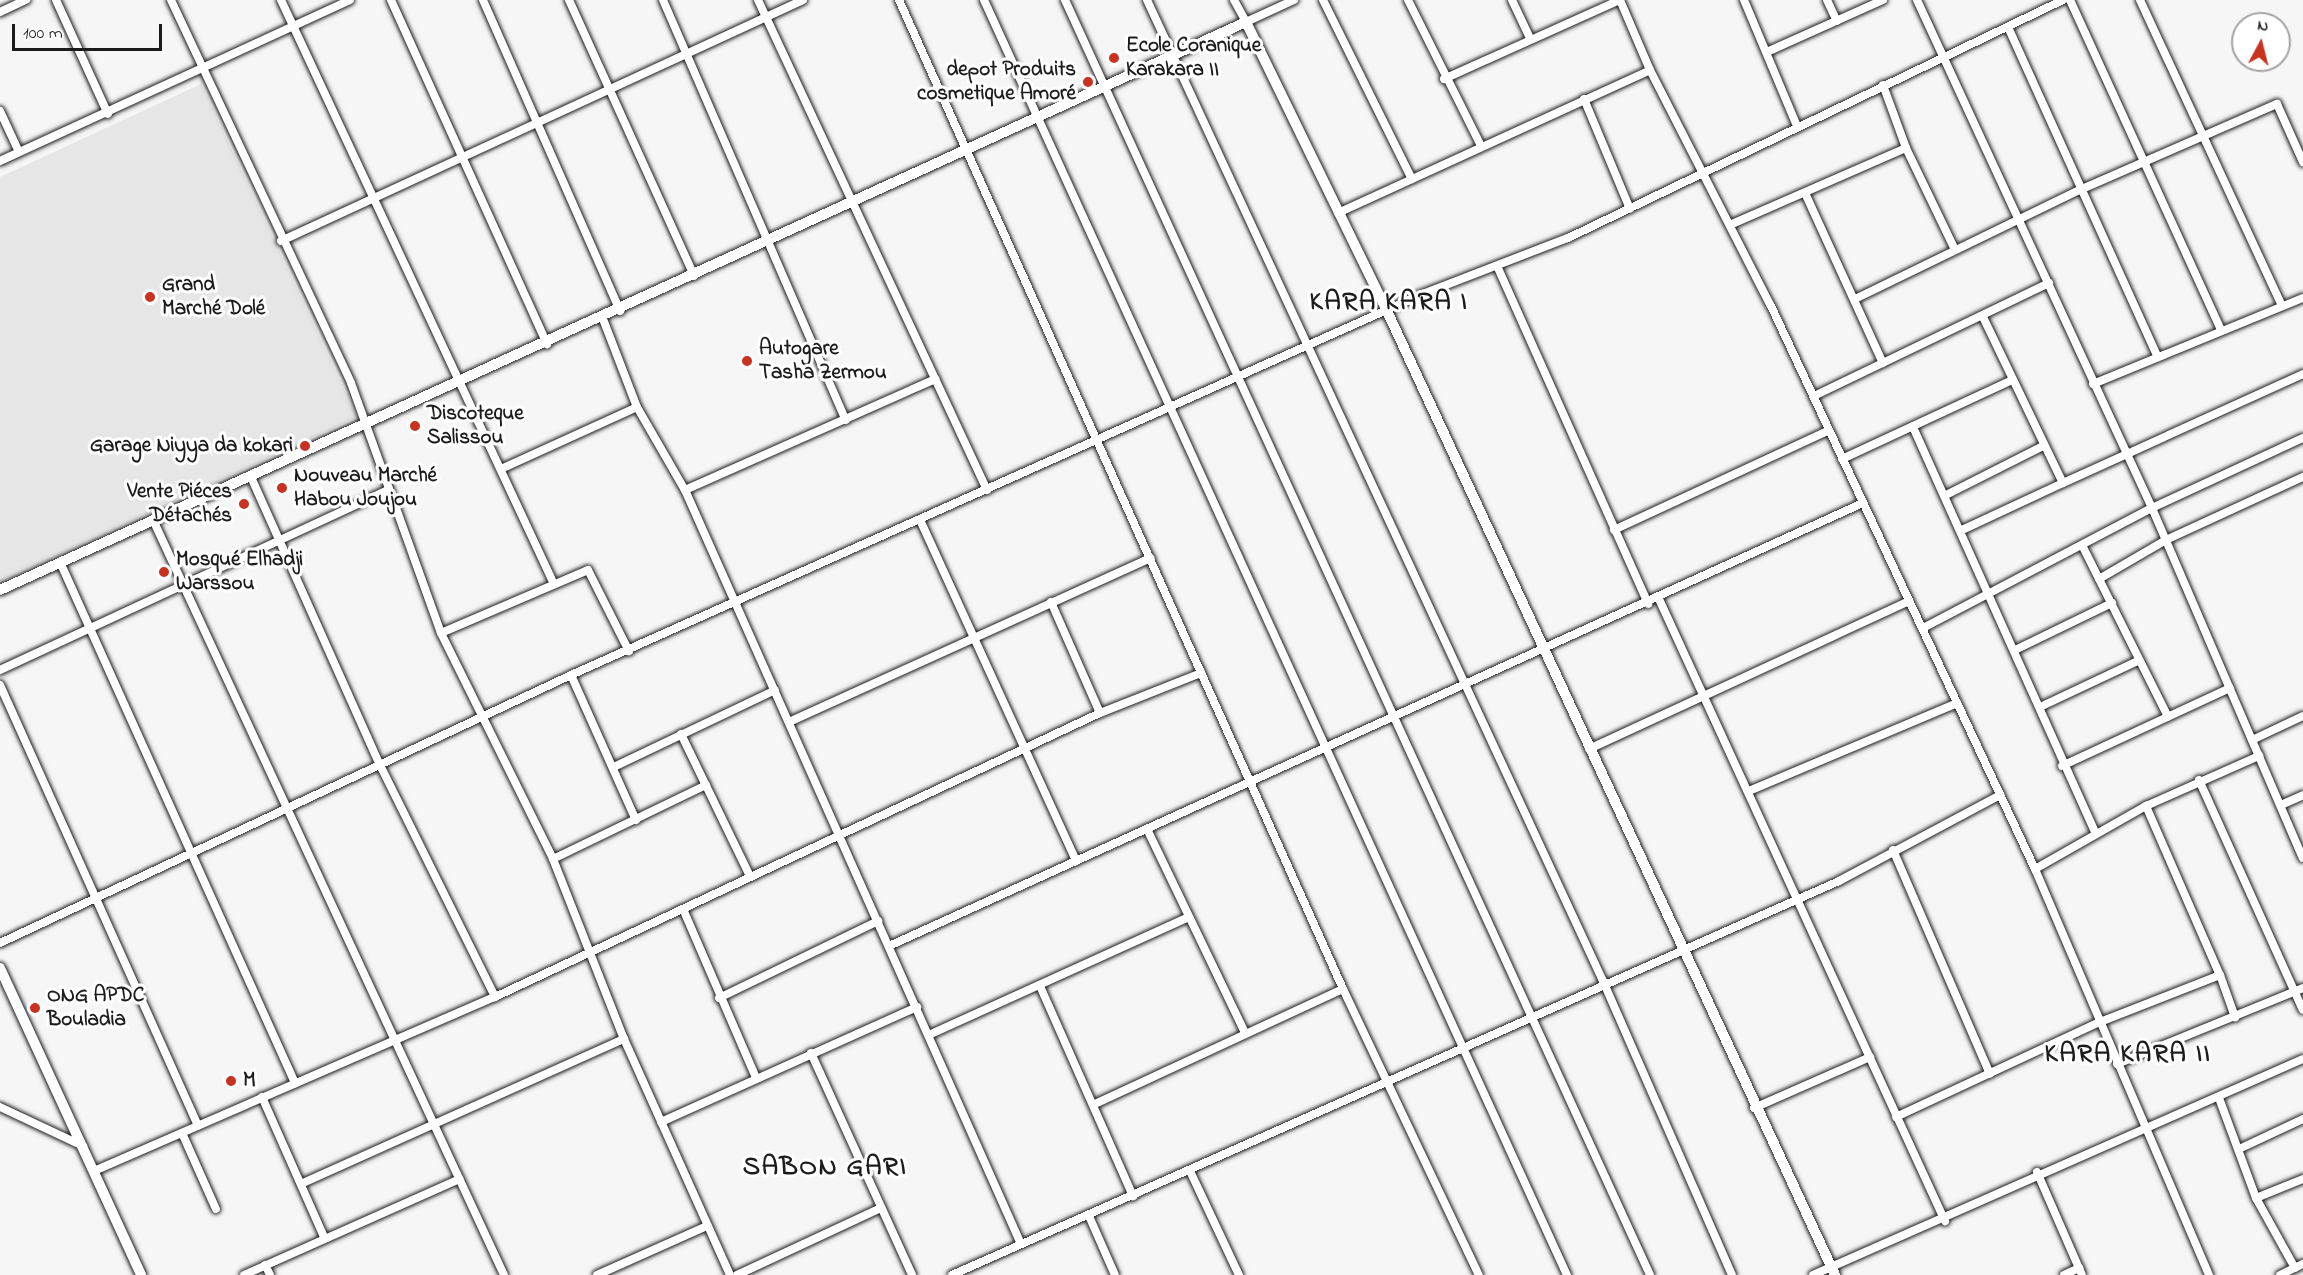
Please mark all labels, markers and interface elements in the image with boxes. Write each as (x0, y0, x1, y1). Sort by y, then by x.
scale bar (15, 12, 165, 50)
north arrow (2231, 12, 2291, 72)
text: N (2256, 14, 2270, 39)
text: 100 m (23, 21, 63, 47)
place label: Ecole Coranique Karakara II (1126, 33, 1261, 83)
marker: Ecole Coranique Karakara II (1107, 51, 1121, 65)
place label: depot Produits cosmetique Amoré (917, 57, 1076, 107)
marker: depot Produits cosmetique Amoré (1081, 75, 1095, 89)
place label: Grand Marché Dolé (162, 272, 265, 322)
district label: KARA KARA I (1310, 287, 1468, 319)
marker: Grand Marché Dolé (143, 290, 157, 304)
place label: Autogare Tasha Zermou (759, 336, 887, 386)
marker: Autogare Tasha Zermou (740, 354, 754, 368)
place label: Discoteque Salissou (427, 401, 524, 451)
marker: Discoteque Salissou (408, 419, 422, 433)
place label: Garage Niyya da kokari (90, 433, 293, 459)
marker: Garage Niyya da kokari (298, 439, 312, 453)
place label: Nouveau Marché Habou Joujou (294, 463, 437, 513)
place label: Vente Piéces Détachés (127, 479, 232, 529)
marker: Nouveau Marché Habou Joujou (275, 481, 289, 495)
marker: Vente Piéces Détachés (237, 497, 251, 511)
place label: Mosqué Elhadji Warssou (176, 547, 303, 597)
marker: Mosqué Elhadji Warssou (157, 565, 171, 579)
place label: ONG APDC Bouladia (47, 983, 144, 1033)
marker: ONG APDC Bouladia (28, 1001, 42, 1015)
district label: KARA KARA II (2045, 1039, 2211, 1071)
place label: M (243, 1068, 256, 1094)
marker: M (224, 1074, 238, 1088)
district label: SABON GARI (743, 1152, 907, 1184)

